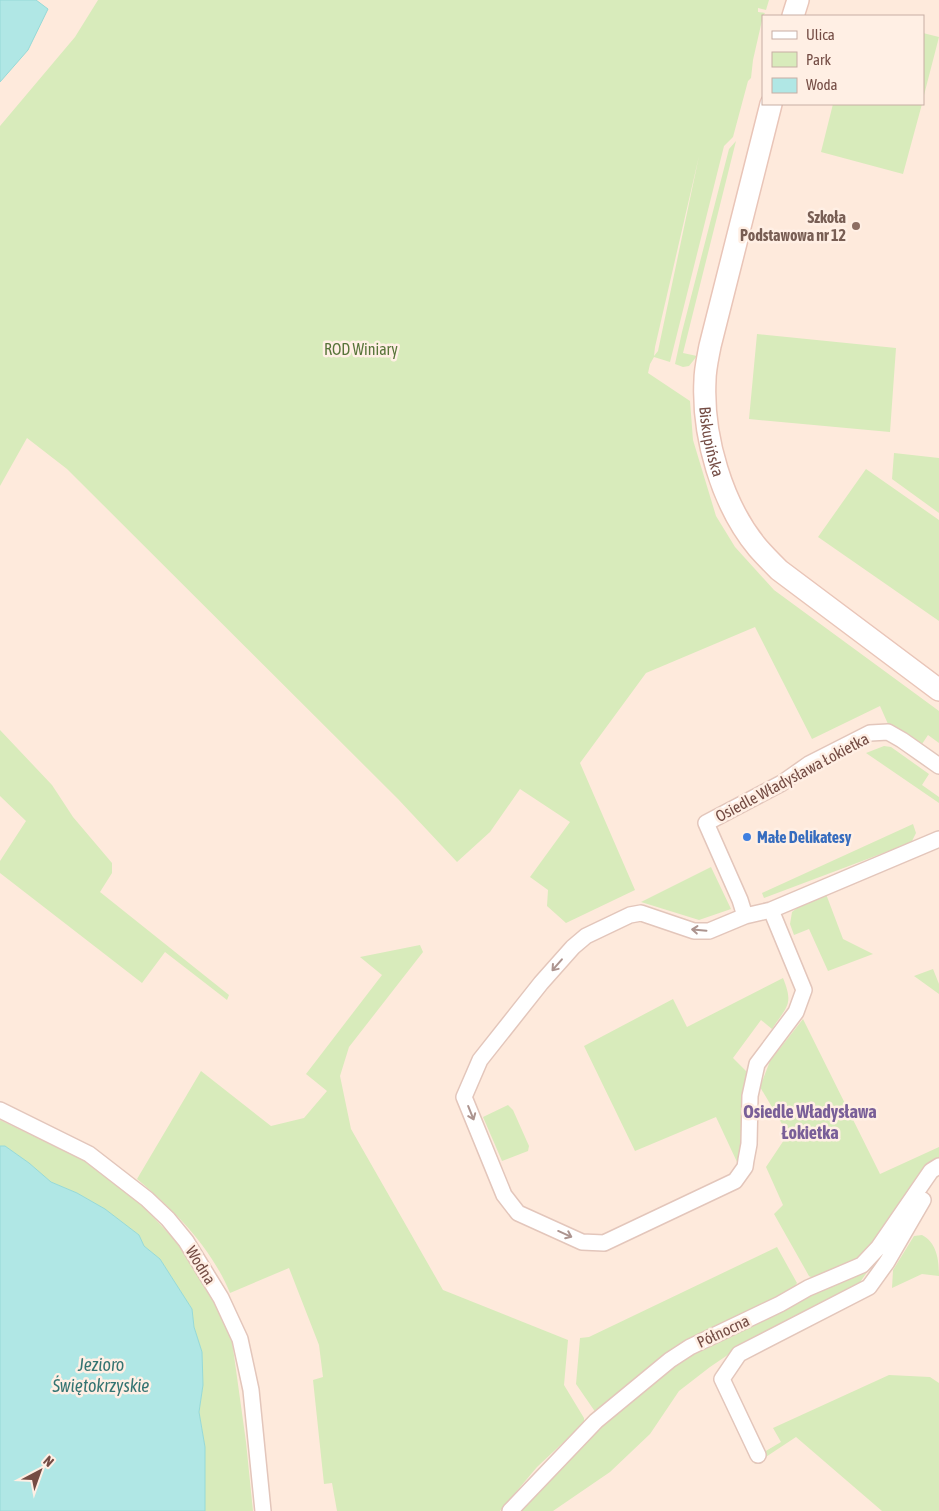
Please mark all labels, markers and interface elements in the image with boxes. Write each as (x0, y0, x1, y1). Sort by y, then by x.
legend (762, 15, 924, 105)
text: Ulica (806, 26, 835, 43)
text: Park (806, 51, 831, 68)
text: Woda (806, 76, 838, 93)
place label: Szkoła Podstawowa nr 12 (740, 208, 846, 244)
marker: Szkoła Podstawowa nr 12 (850, 220, 862, 232)
park label: ROD Winiary (324, 340, 398, 359)
street label: Biskupińska (696, 406, 728, 479)
street label: Osiedle Władysława Łokietka (712, 729, 872, 826)
place label: Małe Delikatesy (757, 828, 852, 846)
marker: Małe Delikatesy (741, 831, 753, 843)
one-way arrow (692, 926, 708, 935)
one-way arrow (551, 959, 563, 972)
district label: Osiedle Władysława Łokietka (743, 1101, 877, 1143)
one-way arrow (466, 1105, 476, 1120)
one-way arrow (557, 1230, 572, 1239)
street label: Wodna (182, 1243, 220, 1287)
street label: Północna (694, 1311, 752, 1351)
water label: Jezioro Świętokrzyskie (51, 1354, 150, 1396)
north arrow (15, 1446, 65, 1496)
text: N (40, 1452, 57, 1470)

